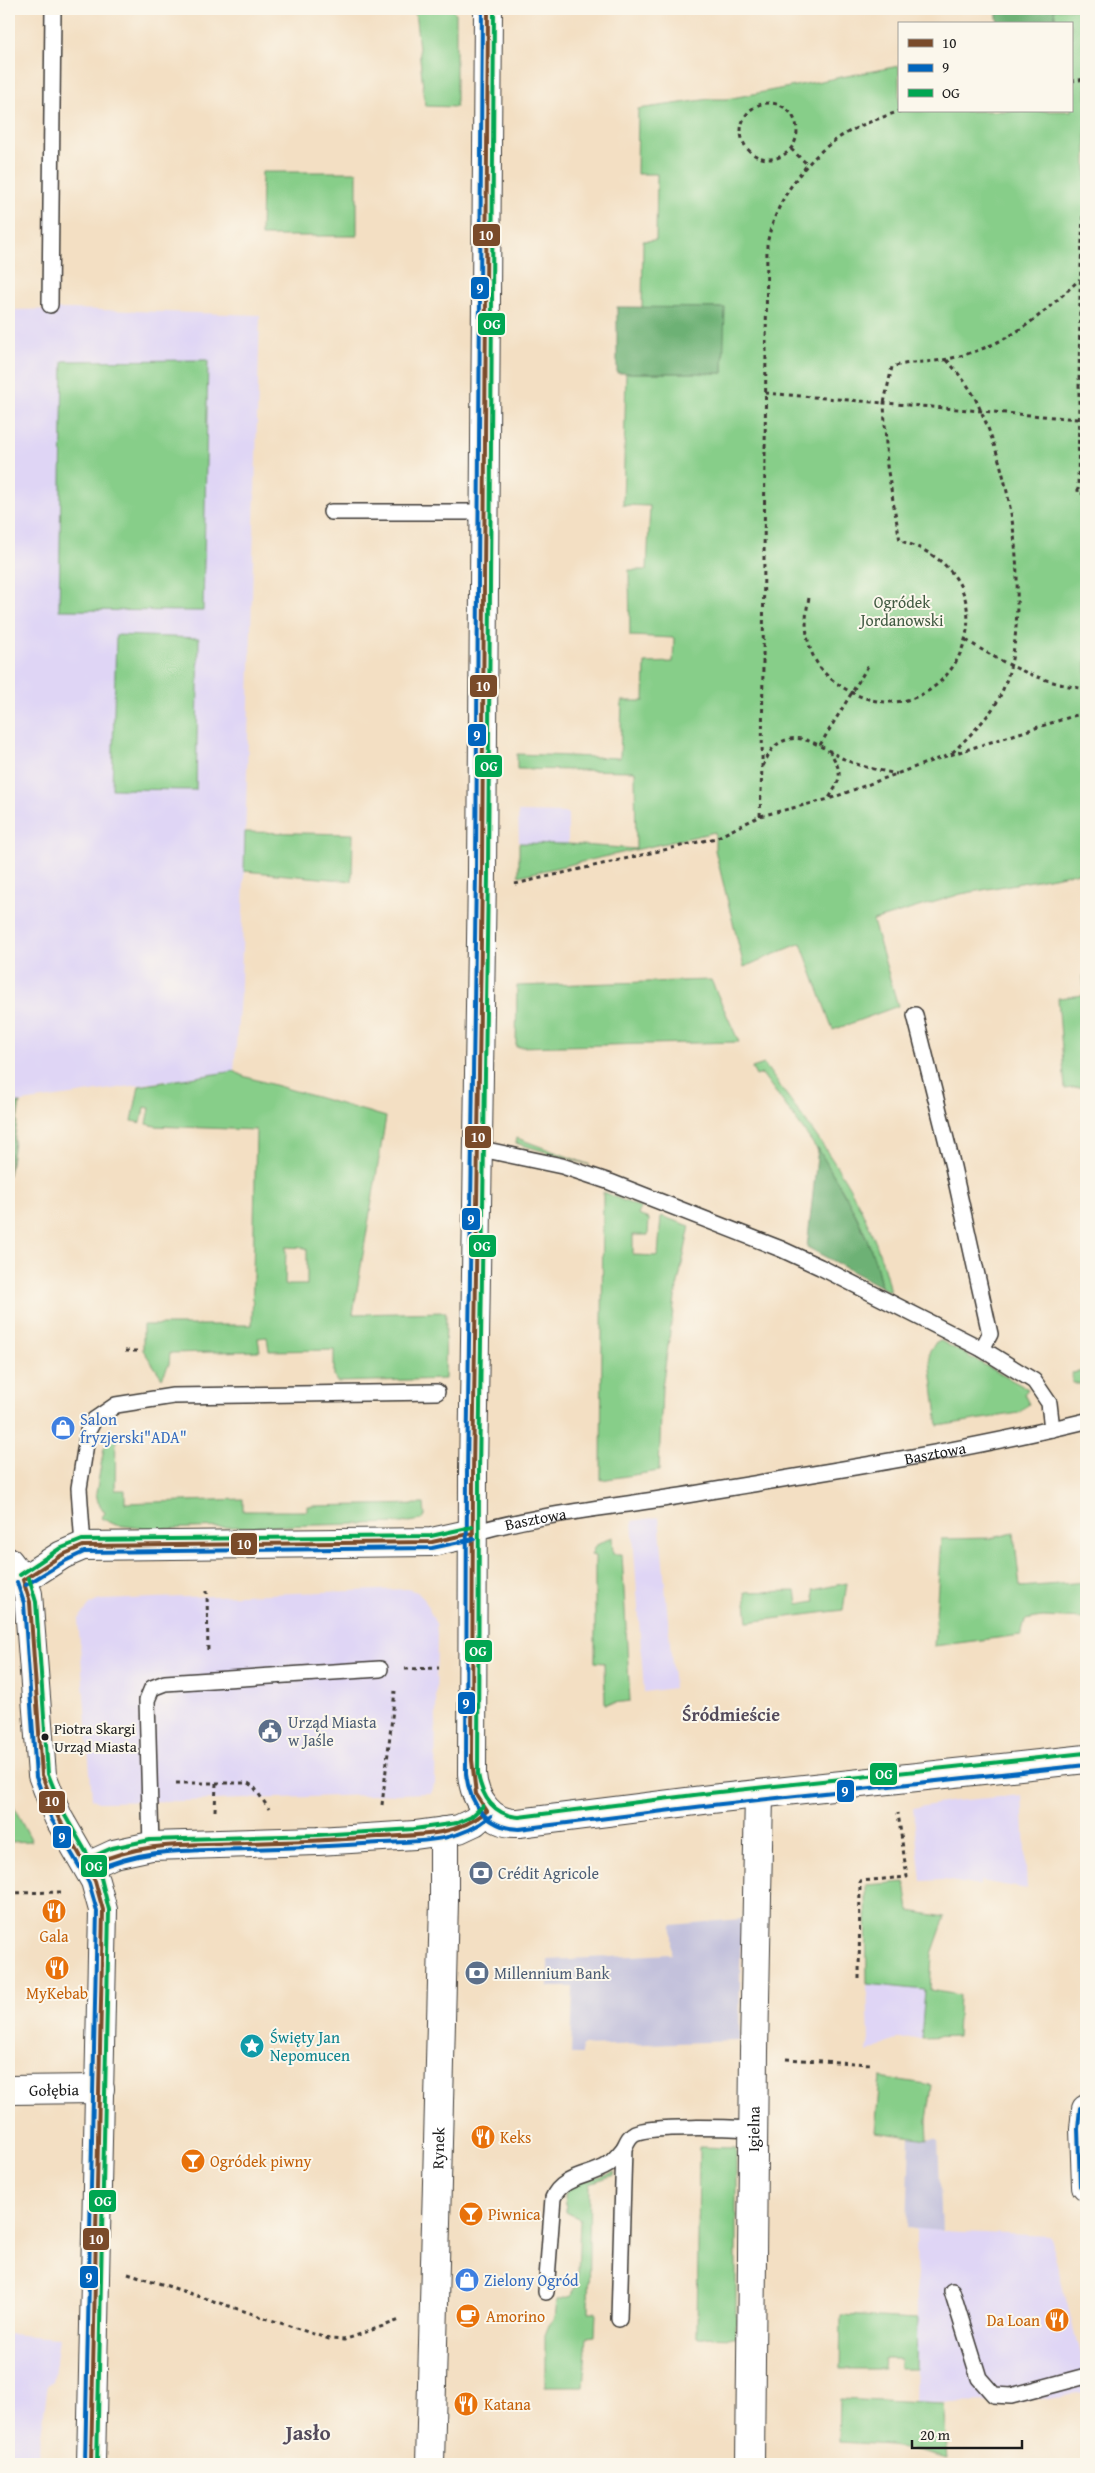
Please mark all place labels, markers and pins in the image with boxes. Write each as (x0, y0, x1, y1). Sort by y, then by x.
place label: Salon fryzjerski"ADA" (80, 1407, 187, 1449)
shop icon: Salon fryzjerski"ADA" (50, 1415, 76, 1441)
place label: Urząd Miasta w Jaśle (288, 1710, 377, 1752)
place label: Piotra Skargi Urząd Miasta (54, 1718, 137, 1757)
public building icon: Urząd Miasta w Jaśle (257, 1718, 283, 1744)
marker: Piotra Skargi Urząd Miasta (40, 1732, 50, 1742)
bank icon: Crédit Agricole (468, 1860, 494, 1886)
place label: Crédit Agricole (498, 1861, 599, 1885)
restaurant icon: Gala (41, 1898, 67, 1924)
place label: Gala (39, 1924, 69, 1948)
restaurant icon: MyKebab (44, 1955, 70, 1981)
bank icon: Millennium Bank (464, 1960, 490, 1986)
place label: Millennium Bank (494, 1961, 610, 1985)
place label: MyKebab (26, 1981, 88, 2005)
place label: Święty Jan Nepomucen (270, 2025, 350, 2067)
place icon: Święty Jan Nepomucen (239, 2033, 265, 2059)
restaurant icon: Keks (470, 2124, 496, 2150)
place label: Keks (500, 2125, 531, 2149)
bar icon: Ogródek piwny (180, 2148, 206, 2174)
place label: Ogródek piwny (210, 2149, 312, 2173)
bar icon: Piwnica (458, 2201, 484, 2227)
place label: Piwnica (488, 2202, 541, 2226)
shop icon: Zielony Ogród (454, 2267, 480, 2293)
place label: Zielony Ogród (484, 2268, 579, 2292)
cafe icon: Amorino (455, 2303, 481, 2329)
place label: Amorino (486, 2304, 545, 2328)
restaurant icon: Da Loan (1044, 2307, 1070, 2333)
place label: Da Loan (987, 2308, 1040, 2332)
restaurant icon: Katana (453, 2391, 479, 2417)
place label: Katana (484, 2392, 531, 2416)

